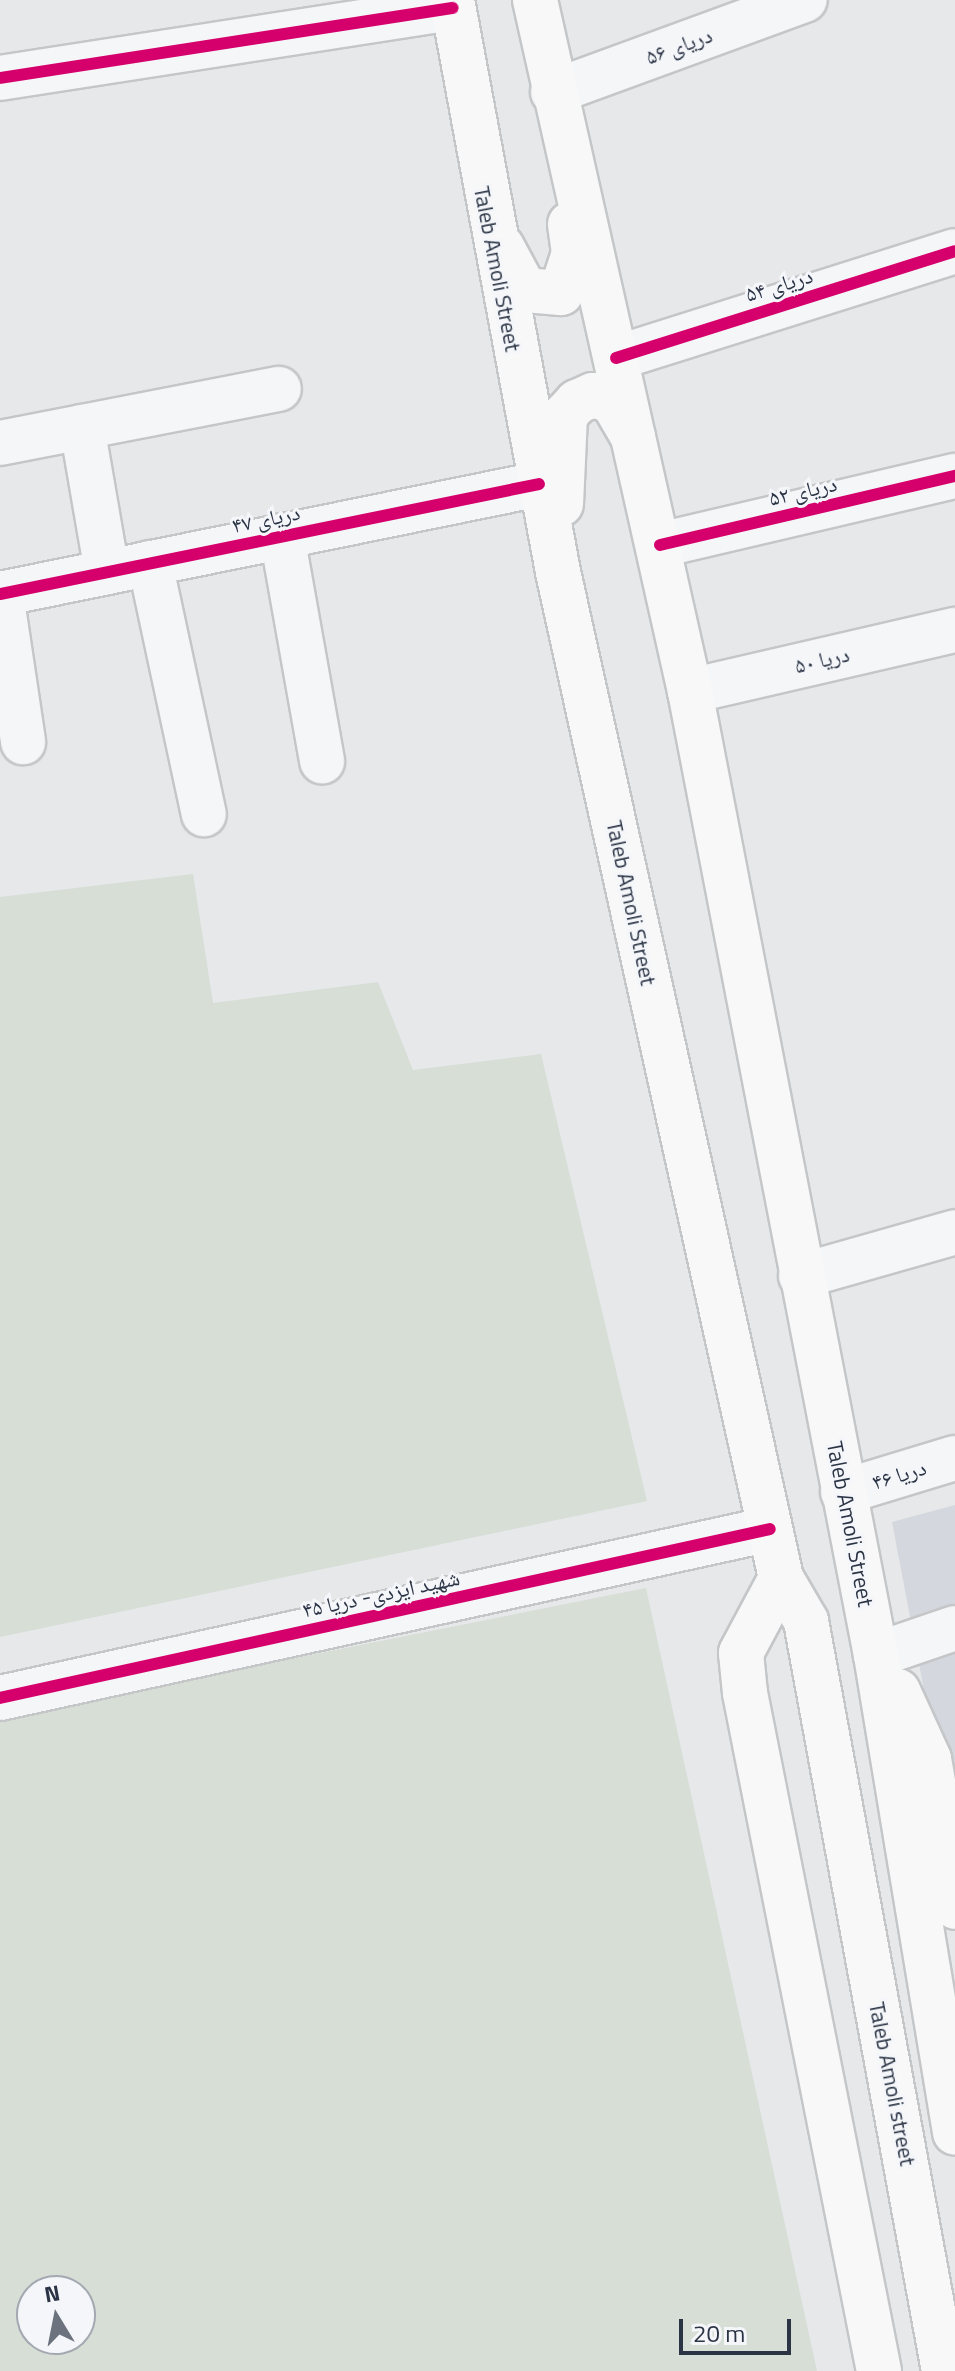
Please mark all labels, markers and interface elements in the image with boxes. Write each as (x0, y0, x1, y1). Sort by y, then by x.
street label: دریای ۵۶ (642, 22, 716, 70)
street label: Taleb Amoli Street (468, 184, 526, 354)
street label: دریای ۵۴ (742, 262, 816, 308)
street label: دریای ۵۲ (766, 470, 840, 512)
street label: دریای ۴۷ (230, 499, 302, 539)
street label: دریا ۵۰ (792, 641, 852, 679)
street label: Taleb Amoli Street (601, 818, 661, 988)
street label: Taleb Amoli Street (821, 1439, 879, 1609)
street label: دریا ۴۶ (869, 1454, 929, 1496)
street label: شهید ایزدی- دریا ۴۵ (300, 1564, 462, 1624)
street label: Taleb Amoli street (863, 2000, 921, 2168)
north arrow (16, 2275, 96, 2355)
text: N (42, 2275, 63, 2311)
scale bar (683, 2303, 795, 2353)
text: 20 m (693, 2315, 745, 2351)

